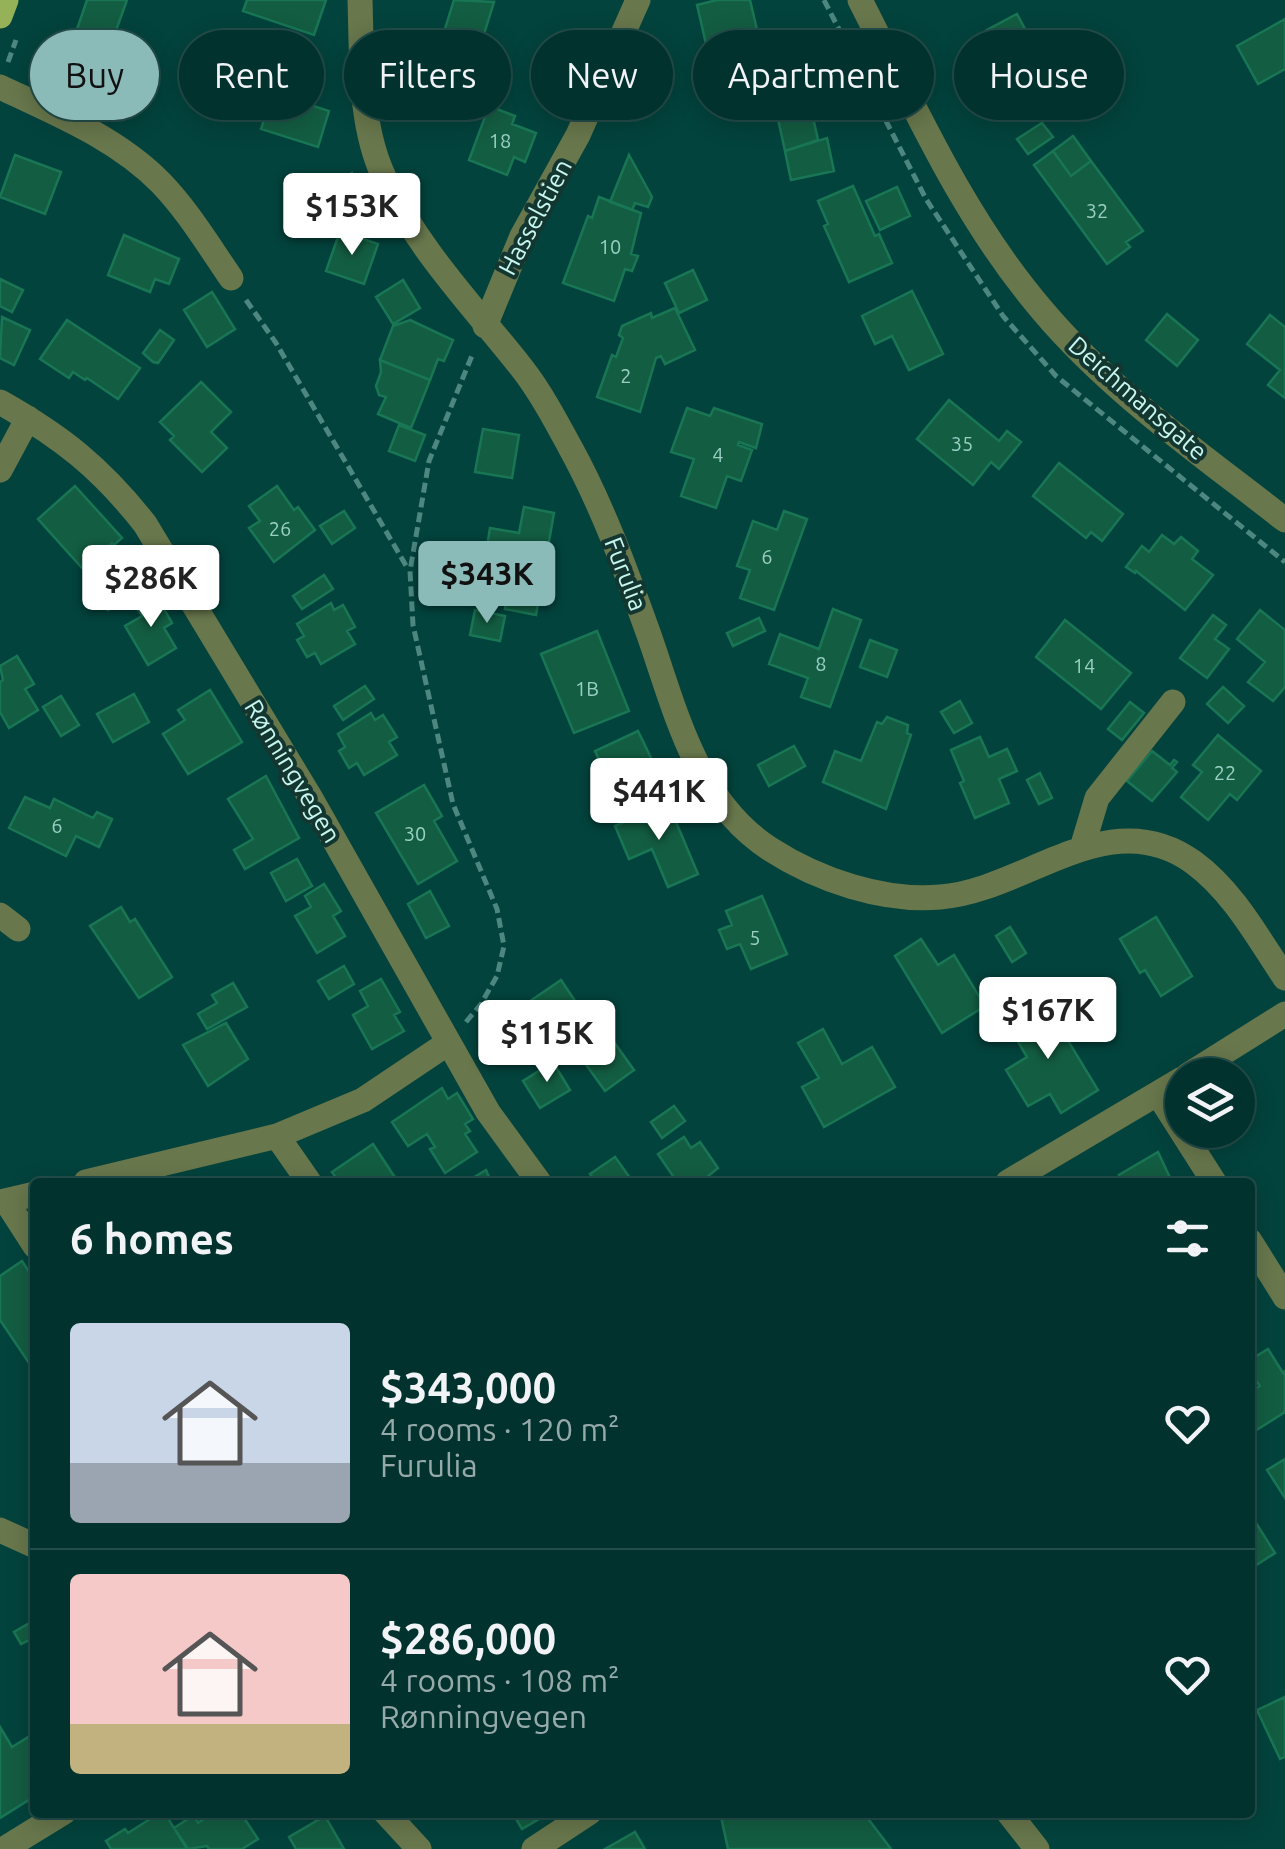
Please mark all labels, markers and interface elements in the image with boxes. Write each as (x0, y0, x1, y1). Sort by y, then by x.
chip: Buy (30, 30, 159, 120)
chip: Rent (179, 30, 324, 120)
chip: Filters (344, 30, 511, 120)
chip: New (531, 30, 673, 120)
chip: Apartment (693, 30, 934, 120)
chip: House (954, 30, 1124, 120)
house number: 18 (489, 129, 511, 152)
street label: Hasselstien (493, 154, 577, 280)
pin: $153K (282, 173, 422, 258)
text: $153K (305, 187, 399, 223)
house number: 32 (1086, 199, 1108, 222)
house number: 10 (599, 235, 621, 258)
street label: Deichmansgate (1063, 330, 1213, 466)
house number: 2 (620, 364, 632, 387)
house number: 35 (951, 432, 973, 455)
house number: 4 (712, 443, 724, 466)
house number: 26 (269, 517, 291, 540)
street label: Furulia (599, 533, 653, 615)
pin: $343K (417, 541, 557, 626)
pin: $286K (81, 545, 221, 630)
house number: 6 (761, 545, 773, 568)
text: $343K (440, 555, 534, 591)
text: $286K (104, 559, 198, 595)
house number: 8 (815, 652, 827, 675)
house number: 14 (1073, 654, 1095, 677)
house number: 1B (575, 677, 599, 700)
street label: Rønningvegen (239, 694, 347, 848)
pin: $441K (589, 758, 729, 843)
house number: 22 (1214, 761, 1236, 784)
text: $441K (612, 772, 706, 808)
house number: 6 (51, 814, 63, 837)
house number: 30 (404, 822, 426, 845)
house number: 5 (749, 926, 761, 949)
pin: $167K (978, 977, 1118, 1062)
text: $167K (1001, 991, 1095, 1027)
pin: $115K (477, 1000, 617, 1085)
text: $115K (500, 1014, 594, 1050)
map controls (1165, 1058, 1255, 1148)
button: layers (1165, 1058, 1255, 1148)
icon: filters (1160, 1211, 1215, 1266)
text: 6 homes (70, 1215, 234, 1262)
icon: home (150, 1363, 270, 1483)
text: $343,000 (380, 1364, 556, 1411)
icon: heart (1160, 1396, 1215, 1451)
text: 4 rooms · 120 m² (380, 1411, 620, 1447)
text: Furulia (380, 1447, 478, 1483)
icon: home (150, 1614, 270, 1734)
text: $286,000 (380, 1615, 556, 1662)
icon: heart (1160, 1647, 1215, 1702)
text: 4 rooms · 108 m² (380, 1662, 620, 1698)
text: Rønningvegen (380, 1698, 587, 1734)

